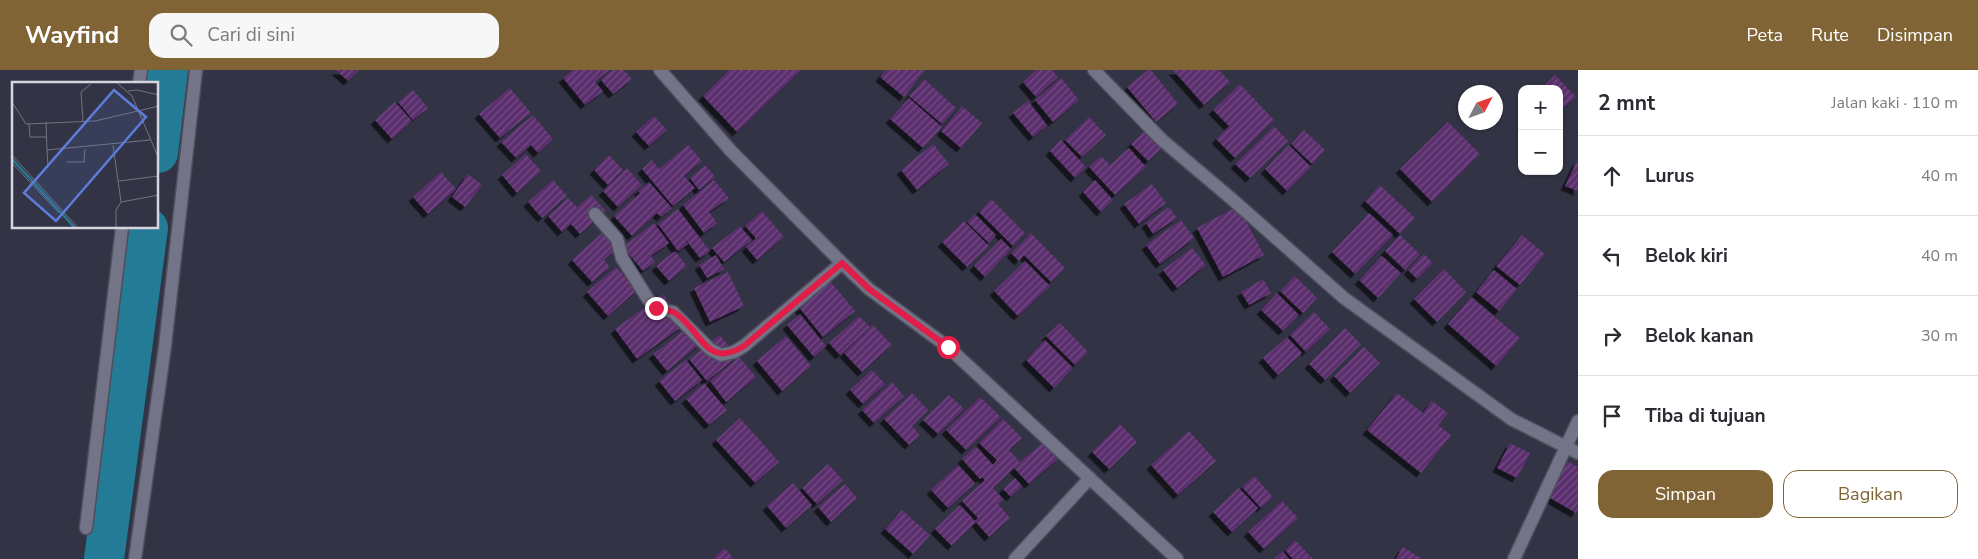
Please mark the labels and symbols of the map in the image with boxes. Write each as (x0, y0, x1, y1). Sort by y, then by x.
inset map (12, 82, 159, 229)
north arrow (1458, 85, 1503, 130)
route end (645, 297, 668, 320)
route start (937, 336, 960, 359)

